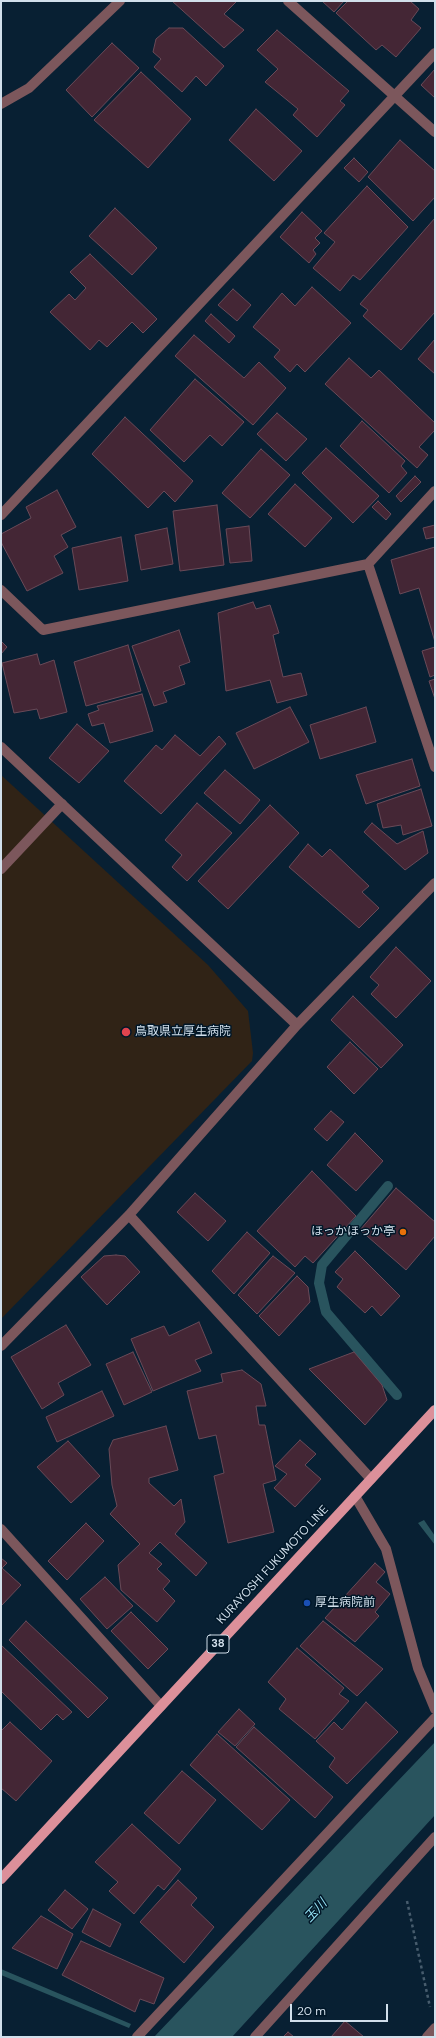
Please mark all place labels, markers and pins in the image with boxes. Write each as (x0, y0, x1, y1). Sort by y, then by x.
place label: 鳥取県立厚生病院 (135, 1025, 231, 1039)
marker: 鳥取県立厚生病院 (120, 1026, 132, 1038)
place label: ほっかほっか亭 (311, 1225, 395, 1239)
marker: ほっかほっか亭 (398, 1227, 408, 1237)
place label: 厚生病院前 (315, 1596, 375, 1610)
marker: 厚生病院前 (302, 1598, 312, 1608)

